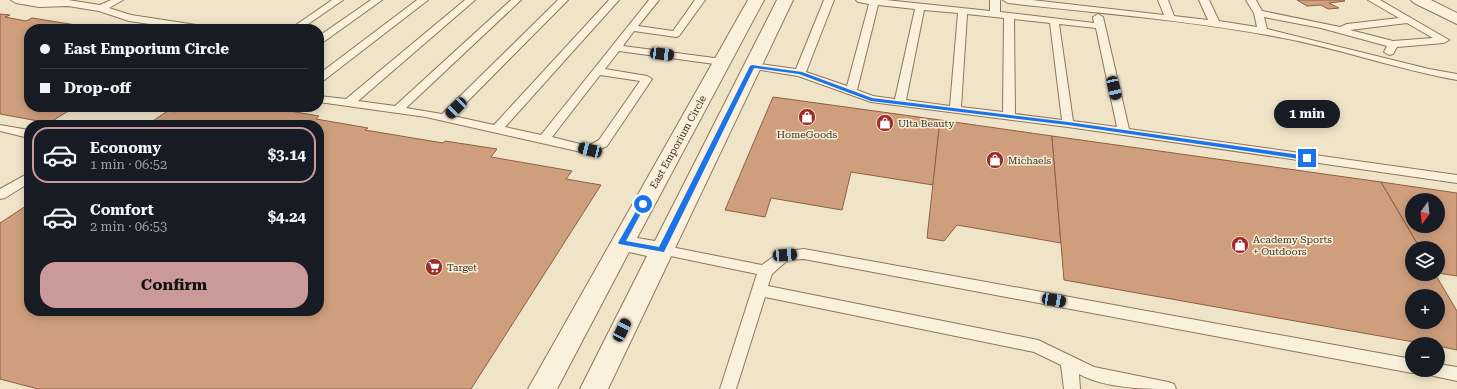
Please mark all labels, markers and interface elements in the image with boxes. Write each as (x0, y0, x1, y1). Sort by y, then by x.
text: East Emporium Circle (64, 40, 229, 58)
car (649, 47, 675, 61)
car (1105, 75, 1123, 101)
text: Drop-off (64, 79, 131, 97)
street label: East Emporium Circle (648, 93, 708, 191)
car (443, 95, 469, 121)
callout: 1 min (1274, 100, 1340, 128)
text: 1 min (1289, 106, 1325, 121)
shop icon: HomeGoods (797, 107, 817, 127)
shop icon: Ulta Beauty (875, 113, 895, 133)
place label: Ulta Beauty (898, 118, 954, 129)
place label: HomeGoods (777, 129, 837, 140)
icon: car (42, 137, 78, 173)
text: Economy (90, 139, 161, 157)
car (577, 141, 603, 159)
text: $3.14 (268, 146, 306, 164)
route end (1298, 149, 1316, 167)
shop icon: Michaels (985, 150, 1005, 170)
place label: Michaels (1008, 155, 1052, 166)
text: 1 min · 06:52 (90, 157, 167, 172)
north arrow (1405, 193, 1445, 233)
map controls (1405, 193, 1445, 377)
route start (634, 195, 652, 213)
icon: car (42, 199, 78, 235)
text: Comfort (90, 201, 154, 219)
text: $4.24 (268, 208, 306, 226)
text: 2 min · 06:53 (90, 219, 167, 234)
place label: Academy Sports + Outdoors (1253, 234, 1332, 257)
shop icon: Academy Sports + Outdoors (1230, 235, 1250, 255)
button: layers (1405, 241, 1445, 281)
car (773, 248, 797, 262)
supermarket icon: Target (424, 257, 444, 277)
button: Confirm (40, 262, 308, 308)
place label: Target (447, 262, 477, 273)
button: + (1405, 289, 1445, 329)
car (1041, 292, 1067, 308)
car (611, 317, 633, 343)
button: − (1405, 337, 1445, 377)

